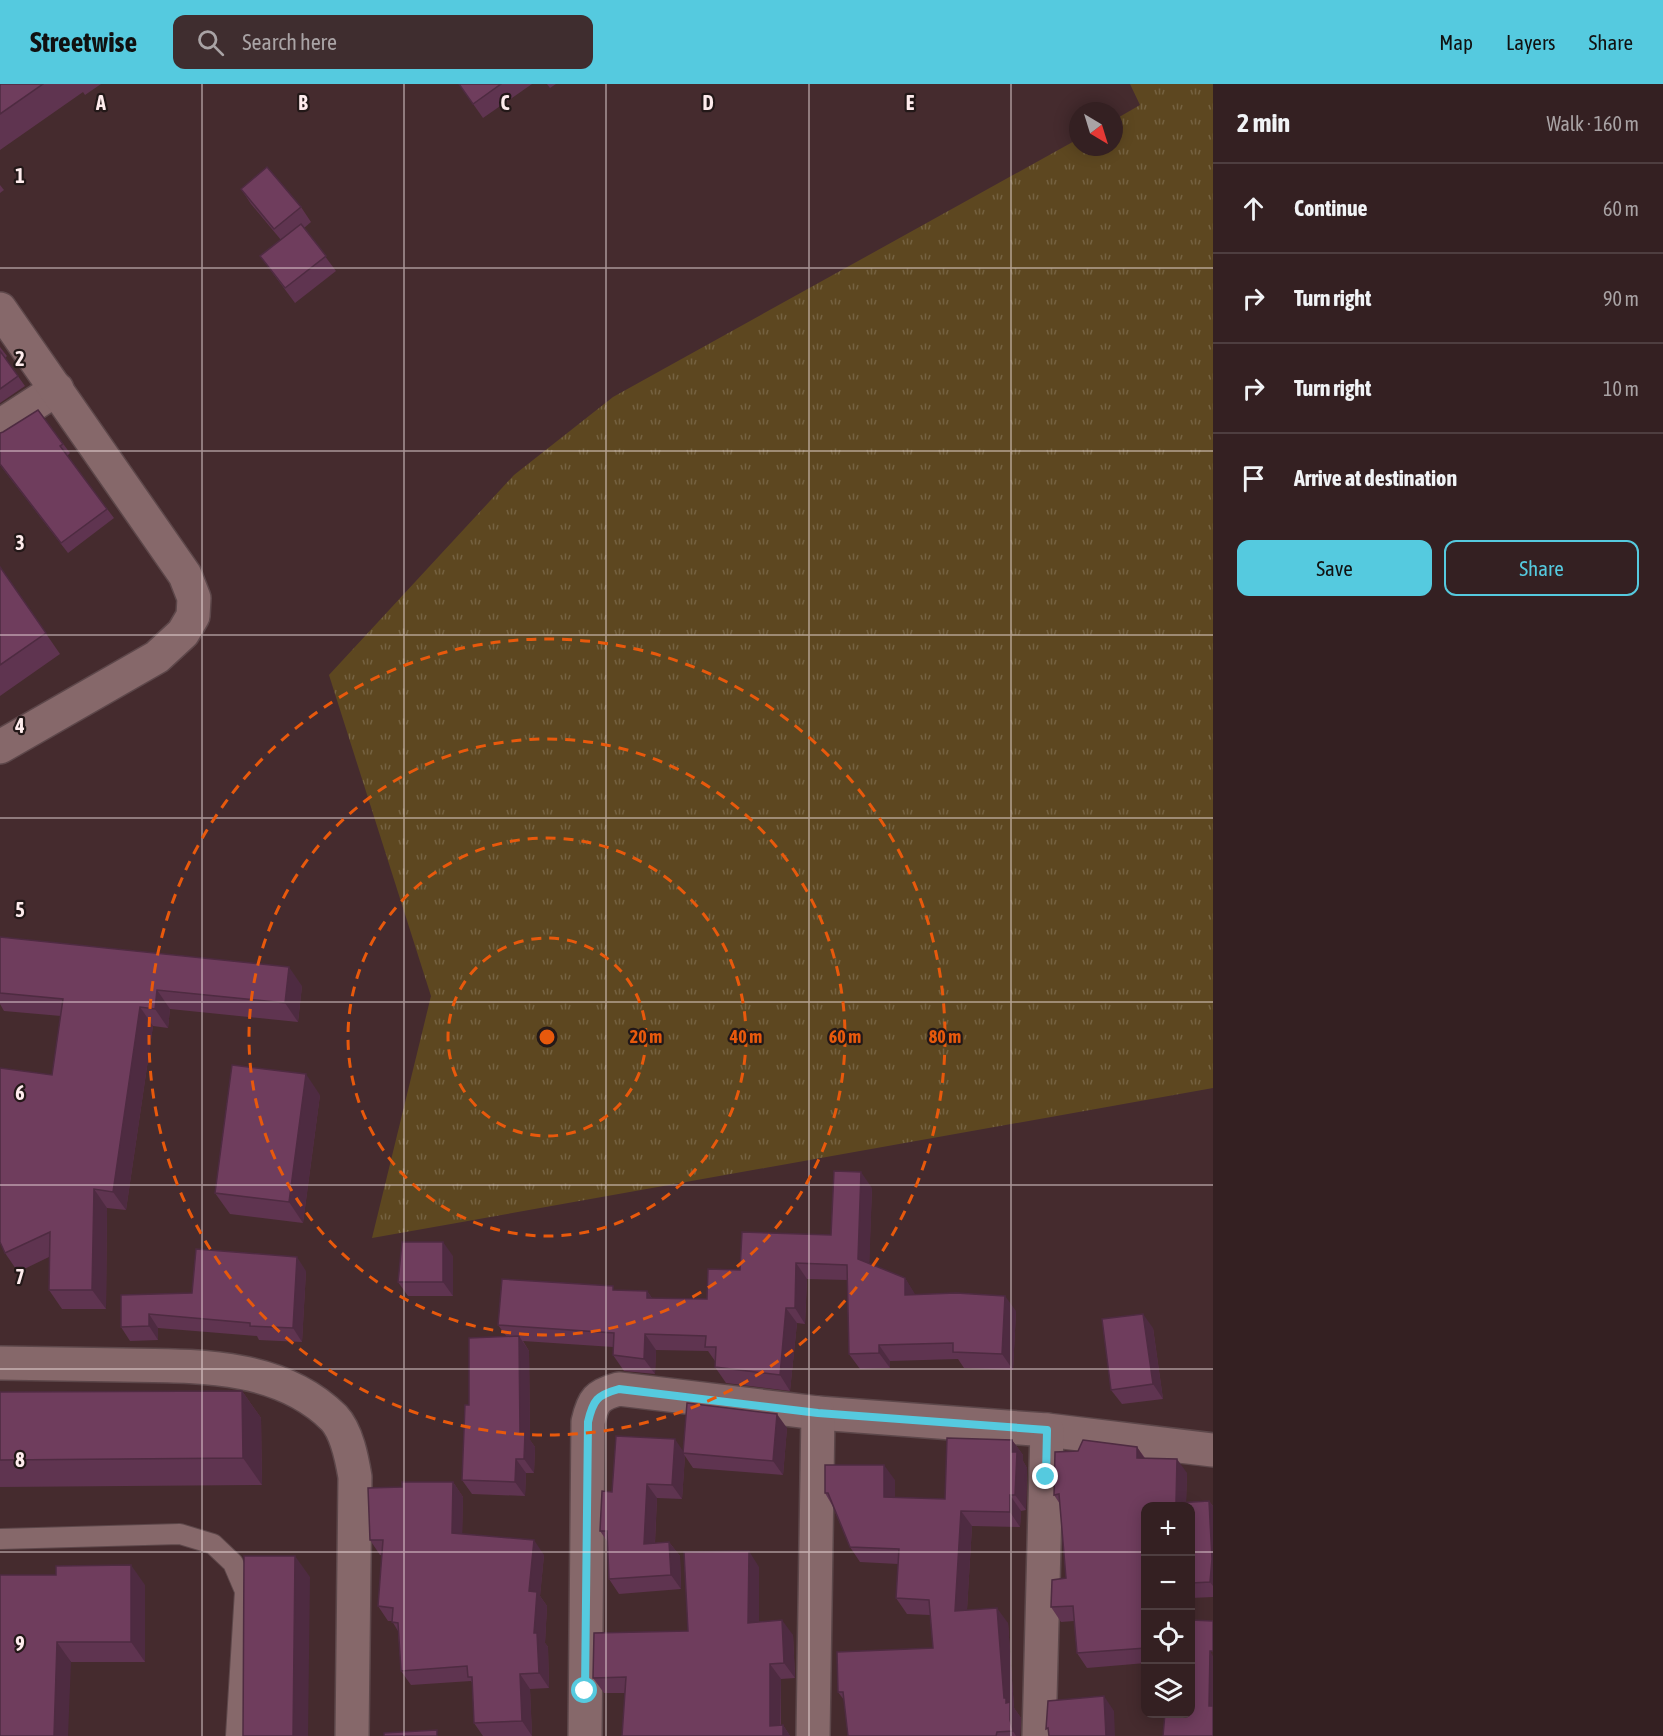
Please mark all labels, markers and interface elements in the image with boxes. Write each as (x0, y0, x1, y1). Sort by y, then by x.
search box (173, 15, 593, 69)
text: Streetwise (30, 26, 137, 58)
icon: search (194, 26, 227, 59)
text: Search here (242, 29, 337, 55)
text: Map (1439, 30, 1473, 54)
text: Layers (1506, 30, 1556, 54)
text: Share (1589, 30, 1633, 54)
text: A (95, 91, 106, 114)
text: B (298, 91, 308, 114)
text: C (501, 91, 510, 114)
text: D (702, 91, 714, 114)
text: E (906, 91, 915, 114)
north arrow (1069, 102, 1123, 156)
text: 2 min (1237, 108, 1290, 138)
text: Walk · 160 m (1547, 112, 1639, 135)
text: 1 (15, 164, 25, 187)
icon: ahead (1237, 192, 1270, 225)
text: Continue (1294, 195, 1368, 221)
text: 60 m (1603, 197, 1639, 220)
icon: right (1237, 282, 1270, 315)
text: Turn right (1294, 285, 1371, 311)
text: 90 m (1603, 287, 1639, 310)
text: 2 (15, 347, 25, 370)
icon: right (1237, 372, 1270, 405)
text: Turn right (1294, 375, 1371, 401)
text: 10 m (1603, 377, 1639, 400)
icon: arrive (1237, 462, 1270, 495)
text: Arrive at destination (1294, 465, 1457, 491)
text: 3 (15, 531, 25, 554)
button: Save (1237, 540, 1432, 596)
button: Share (1444, 540, 1639, 596)
text: 4 (14, 714, 25, 737)
text: 5 (15, 898, 25, 921)
text: 20 m (630, 1026, 662, 1047)
text: 40 m (729, 1026, 762, 1047)
text: 60 m (829, 1026, 861, 1047)
text: 80 m (929, 1026, 961, 1047)
centre of rings (537, 1027, 557, 1047)
text: 6 (15, 1081, 25, 1104)
text: 7 (15, 1265, 25, 1288)
text: 8 (15, 1448, 25, 1471)
route end (1032, 1463, 1058, 1489)
map controls (1141, 1502, 1195, 1718)
button: + (1141, 1502, 1195, 1556)
button: − (1141, 1556, 1195, 1610)
button: locate (1141, 1610, 1195, 1664)
text: 9 (15, 1632, 25, 1655)
button: layers (1141, 1664, 1195, 1718)
route start (571, 1677, 597, 1703)

